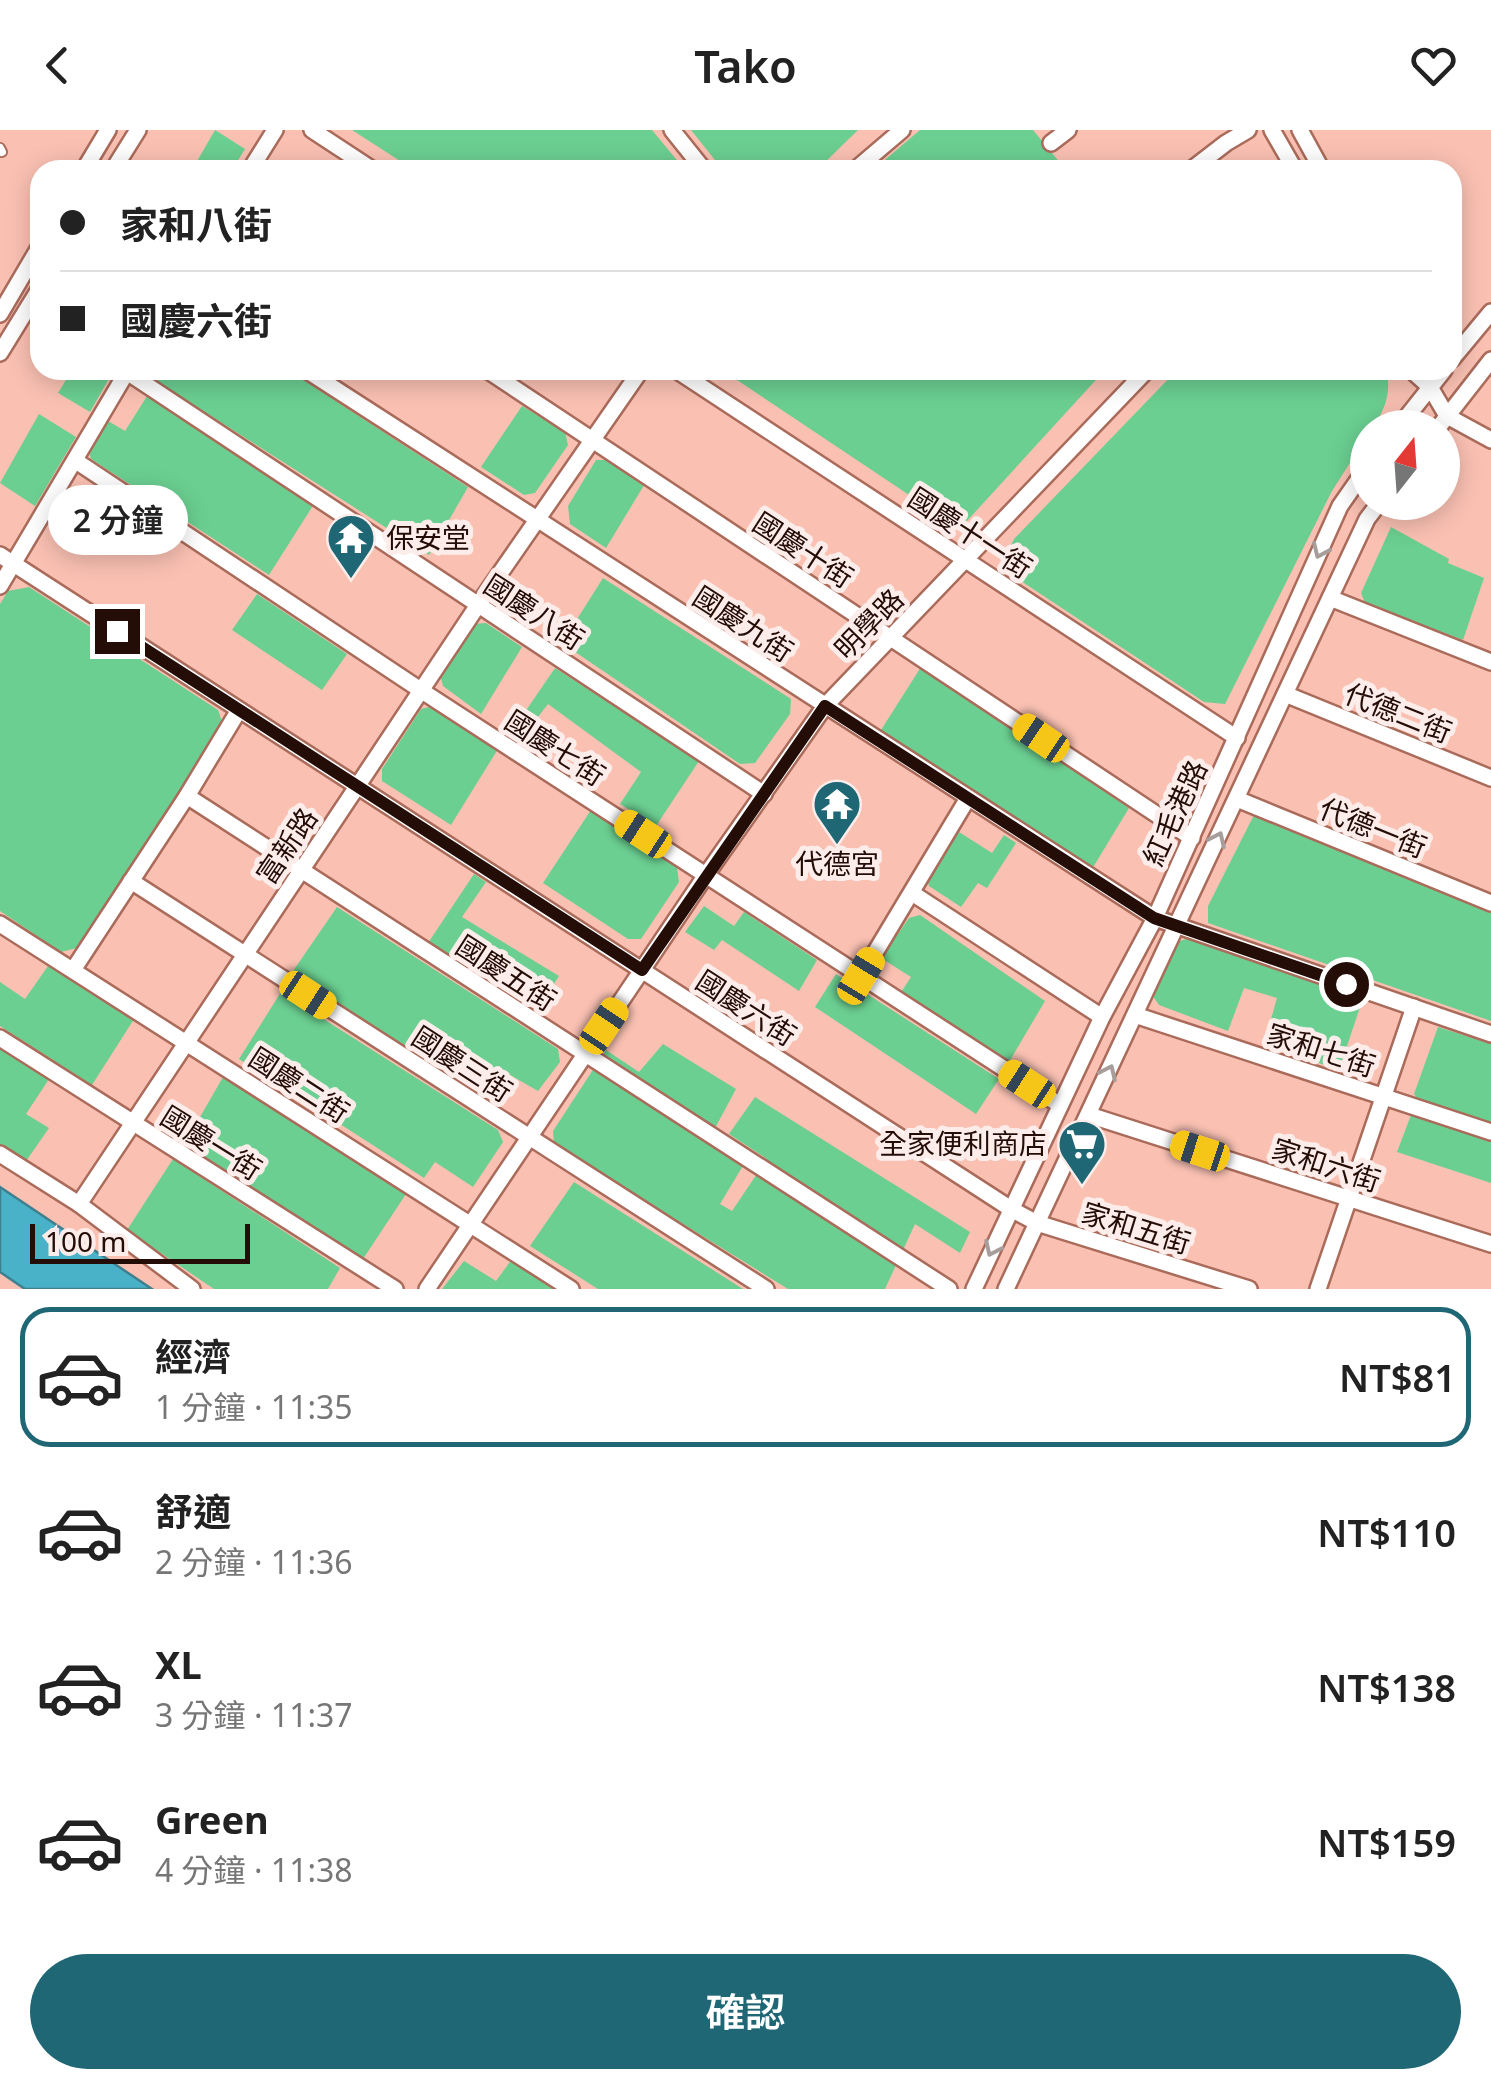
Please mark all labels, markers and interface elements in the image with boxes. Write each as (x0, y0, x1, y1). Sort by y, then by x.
text: Tako (694, 35, 797, 96)
icon: back (30, 38, 85, 93)
icon: heart (1406, 38, 1461, 93)
text: 家和八街 (120, 198, 272, 250)
text: 國慶六街 (120, 294, 272, 346)
north arrow (1350, 410, 1460, 520)
map controls (1350, 410, 1460, 520)
street label: 國慶十一街 (901, 478, 1040, 586)
callout: 2 分鐘 (47, 486, 187, 556)
text: 2 分鐘 (73, 498, 163, 541)
street label: 國慶十街 (746, 503, 861, 596)
temple icon: 保安堂 (325, 512, 377, 580)
place label: 保安堂 (386, 518, 470, 556)
one-way arrow (1312, 541, 1332, 559)
street label: 國慶八街 (477, 565, 592, 658)
street label: 國慶九街 (686, 577, 801, 670)
street label: 明學路 (825, 580, 911, 667)
route end (95, 609, 140, 654)
street label: 代德二街 (1339, 673, 1457, 751)
street label: 國慶七街 (498, 701, 613, 794)
car (1008, 709, 1074, 767)
street label: 紅毛港路 (1133, 754, 1215, 871)
temple icon: 代德宮 (811, 778, 863, 846)
street label: 代德一街 (1314, 788, 1432, 866)
street label: 富新路 (247, 800, 325, 891)
car (610, 805, 676, 863)
one-way arrow (1206, 831, 1226, 849)
place label: 代德宮 (795, 844, 879, 882)
street label: 國慶五街 (449, 926, 564, 1019)
car (833, 943, 889, 1009)
street label: 國慶六街 (689, 961, 804, 1054)
route start (1324, 962, 1369, 1007)
car (275, 966, 341, 1024)
car (575, 993, 633, 1059)
street label: 家和七街 (1262, 1014, 1380, 1084)
street label: 國慶三街 (405, 1017, 520, 1110)
street label: 國慶二街 (242, 1038, 357, 1131)
car (994, 1055, 1060, 1113)
one-way arrow (1097, 1064, 1117, 1082)
street label: 國慶一街 (154, 1096, 269, 1188)
supermarket icon: 全家便利商店 (1056, 1118, 1108, 1186)
place label: 全家便利商店 (879, 1124, 1047, 1162)
car (1167, 1127, 1233, 1175)
street label: 家和六街 (1267, 1129, 1385, 1199)
street label: 家和五街 (1077, 1192, 1195, 1262)
scale bar (30, 1219, 250, 1264)
text: 100 m (45, 1222, 127, 1260)
one-way arrow (985, 1239, 1005, 1257)
text: 經濟 (155, 1330, 231, 1382)
icon: car (35, 1332, 125, 1422)
text: NT$81 (1339, 1351, 1456, 1403)
text: 1 分鐘 · 11:35 (155, 1385, 353, 1428)
text: 舒適 (155, 1485, 231, 1537)
icon: car (35, 1487, 125, 1577)
text: NT$110 (1317, 1506, 1456, 1558)
text: 2 分鐘 · 11:36 (155, 1540, 353, 1583)
text: XL (155, 1638, 202, 1690)
icon: car (35, 1642, 125, 1732)
text: NT$138 (1317, 1661, 1456, 1713)
text: 3 分鐘 · 11:37 (155, 1693, 353, 1736)
text: Green (155, 1793, 269, 1845)
icon: car (35, 1797, 125, 1887)
text: NT$159 (1317, 1816, 1456, 1868)
text: 4 分鐘 · 11:38 (155, 1848, 353, 1891)
button: 確認 (30, 1954, 1461, 2069)

